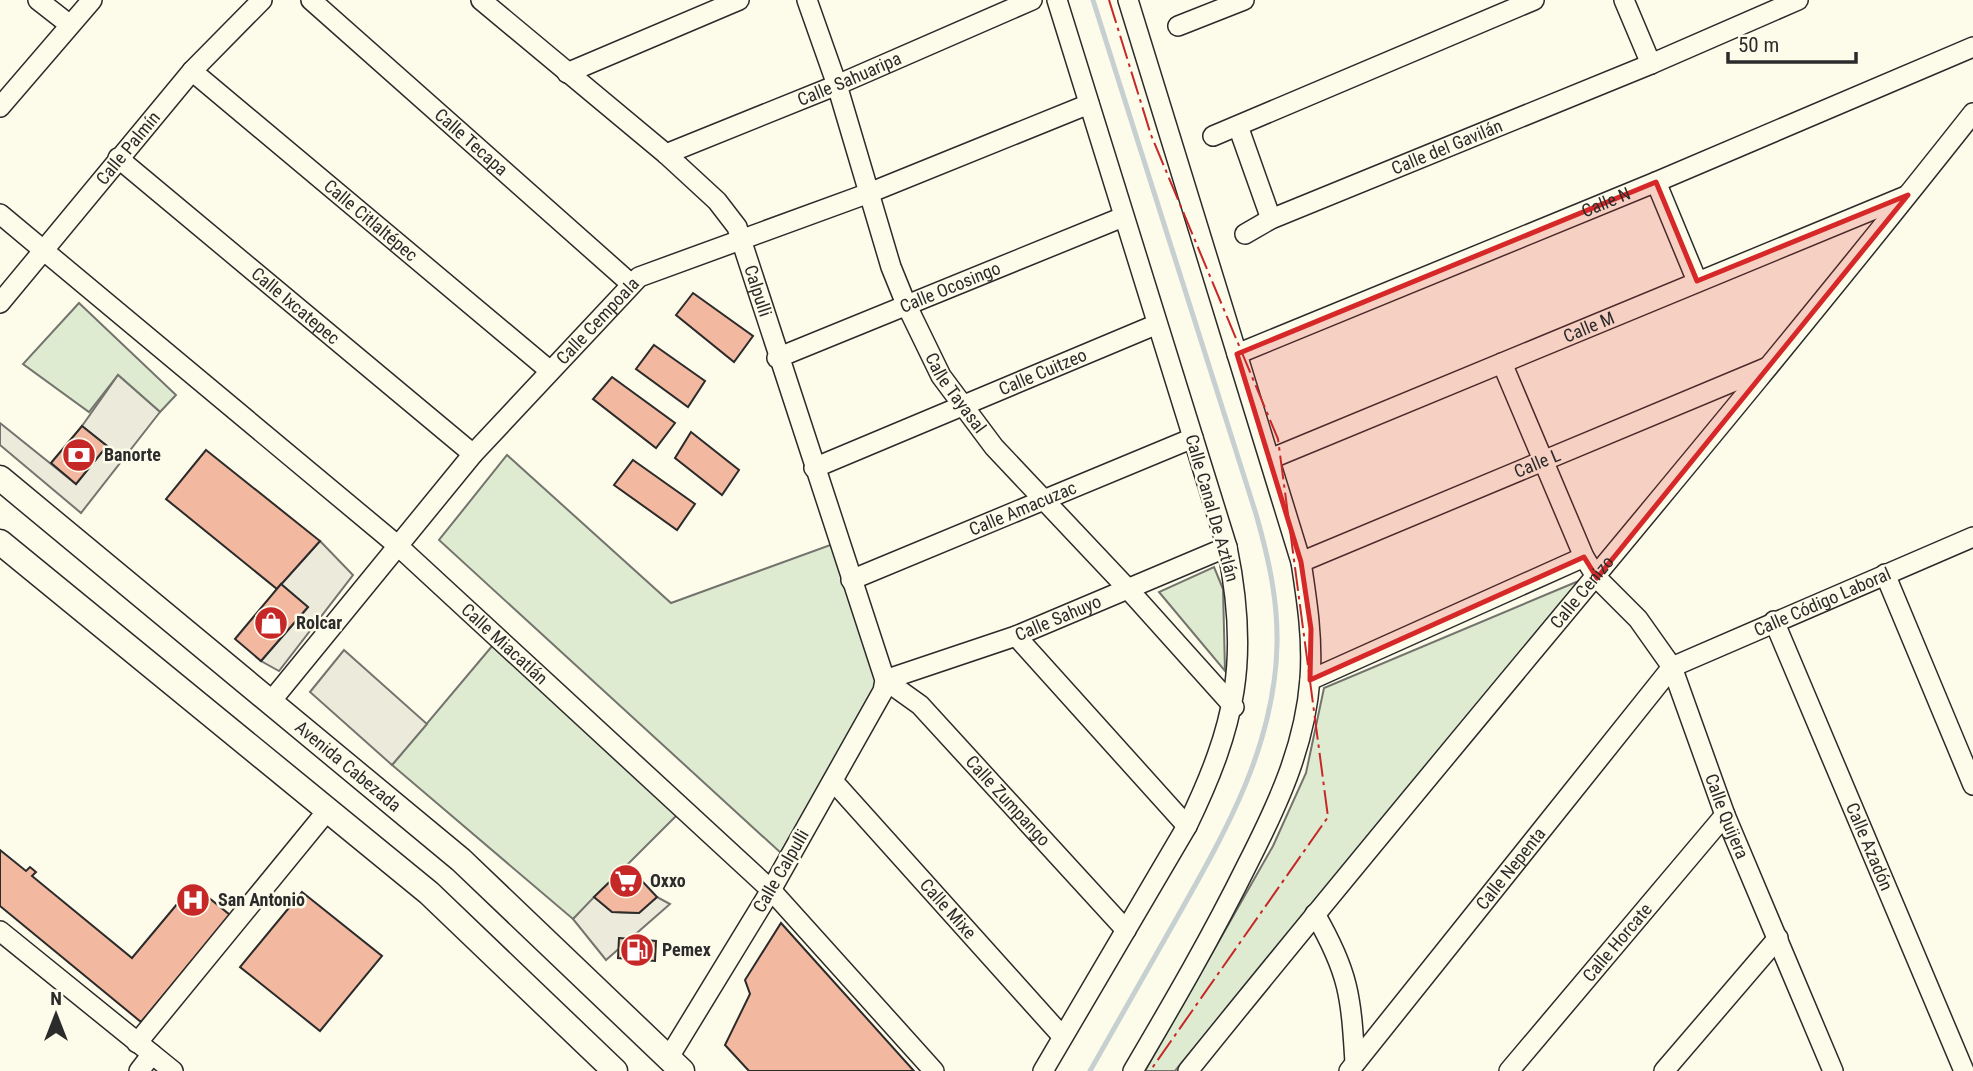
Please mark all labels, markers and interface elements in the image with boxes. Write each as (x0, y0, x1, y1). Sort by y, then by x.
scale bar (1728, 21, 1856, 65)
text: 50 m (1738, 33, 1779, 57)
street label: Calle Sahuaripa (794, 47, 904, 110)
street label: Calle Tecapa (431, 104, 512, 180)
street label: Calle Palmín (91, 107, 164, 189)
street label: Calle del Gavilán (1388, 115, 1505, 179)
street label: Calle Citlaltépec (320, 175, 422, 265)
street label: Calle N (1578, 183, 1633, 221)
street label: Calle Ocosingo (897, 257, 1003, 317)
street label: Calpulli (740, 262, 777, 319)
street label: Calle Ixcatepec (247, 263, 344, 348)
street label: Calle Cempoala (552, 273, 643, 368)
street label: Calle M (1560, 307, 1617, 347)
street label: Calle Cuitzeo (995, 344, 1090, 399)
street label: Calle Tayasal (921, 349, 991, 437)
street label: Calle Canal De Aztlán (1181, 432, 1244, 584)
bank icon: Banorte (60, 436, 98, 474)
place label: Banorte (104, 444, 161, 465)
street label: Calle L (1511, 444, 1564, 482)
street label: Calle Amacuzac (966, 477, 1079, 540)
street label: Calle Cenizo (1545, 551, 1618, 633)
street label: Calle Código Laboral (1750, 563, 1894, 640)
street label: Calle Sahuyo (1012, 590, 1104, 645)
street label: Calle Miacatlán (457, 599, 552, 689)
shop icon: Rolcar (252, 604, 290, 642)
place label: Rolcar (296, 612, 342, 633)
street label: Avenida Cabezada (291, 716, 405, 816)
street label: Calle Zumpango (961, 751, 1055, 850)
street label: Calle Quijera (1701, 771, 1753, 862)
street label: Calle Azadón (1842, 799, 1898, 894)
street label: Calle Nepenta (1471, 823, 1550, 914)
street label: Calle Calpulli (748, 825, 813, 916)
supermarket icon: Oxxo (607, 862, 645, 900)
place label: Oxxo (650, 870, 686, 891)
street label: Calle Mixe (916, 874, 981, 943)
hospital icon: San Antonio (174, 881, 212, 919)
place label: San Antonio (218, 889, 305, 910)
street label: Calle Horcate (1578, 899, 1656, 986)
fuel station icon: Pemex (618, 931, 656, 969)
place label: Pemex (662, 939, 711, 960)
north arrow (21, 980, 91, 1050)
text: N (50, 987, 62, 1010)

